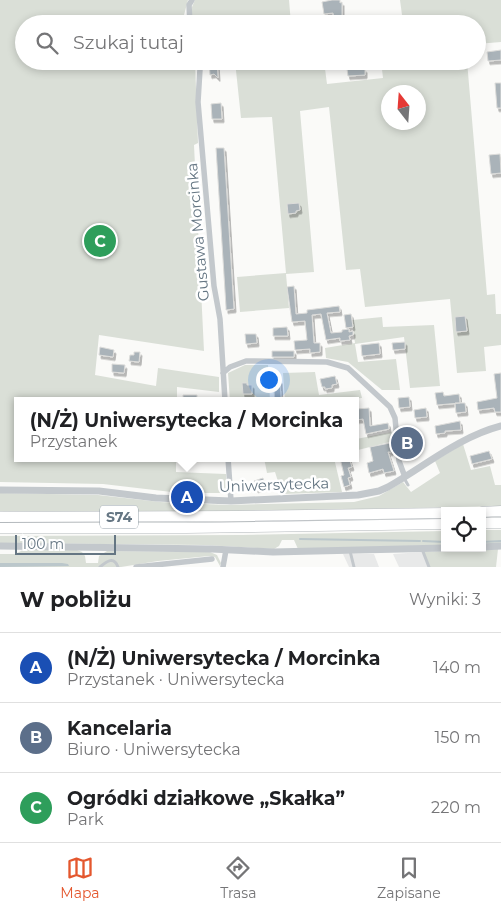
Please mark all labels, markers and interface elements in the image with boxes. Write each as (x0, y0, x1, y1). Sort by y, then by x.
search box (15, 15, 486, 70)
icon: search (33, 29, 61, 57)
text: Szukaj tutaj (73, 31, 184, 54)
north arrow (381, 85, 426, 130)
street label: Gustawa Morcinka (182, 162, 213, 302)
pin: C (84, 222, 116, 260)
your location (256, 367, 282, 393)
popup (14, 397, 359, 462)
text: (N/Ż) Uniwersytecka / Morcinka (30, 409, 343, 432)
pin: B (391, 424, 423, 462)
text: Przystanek (30, 432, 117, 451)
street label: Uniwersytecka (218, 473, 330, 496)
pin: A (171, 478, 203, 516)
road number: S74 (100, 506, 138, 528)
map controls (441, 507, 486, 552)
button: locate (441, 507, 486, 552)
scale bar (15, 532, 116, 555)
text: 100 m (22, 535, 64, 553)
text: W pobliżu (20, 587, 132, 612)
text: Wyniki: 3 (409, 590, 481, 609)
text: (N/Ż) Uniwersytecka / Morcinka (67, 647, 380, 670)
text: A (30, 658, 42, 677)
text: 140 m (433, 658, 481, 677)
text: Przystanek · Uniwersytecka (67, 670, 285, 689)
text: Kancelaria (67, 717, 172, 740)
text: B (30, 728, 42, 747)
text: 150 m (434, 728, 481, 747)
text: Biuro · Uniwersytecka (67, 740, 241, 759)
text: Ogródki działkowe „Skałka” (67, 787, 345, 810)
text: C (30, 798, 42, 817)
text: 220 m (431, 798, 481, 817)
text: Park (67, 810, 104, 829)
tab: Mapa (60, 854, 100, 902)
tab: Trasa (220, 854, 256, 902)
tab: Zapisane (377, 854, 441, 902)

